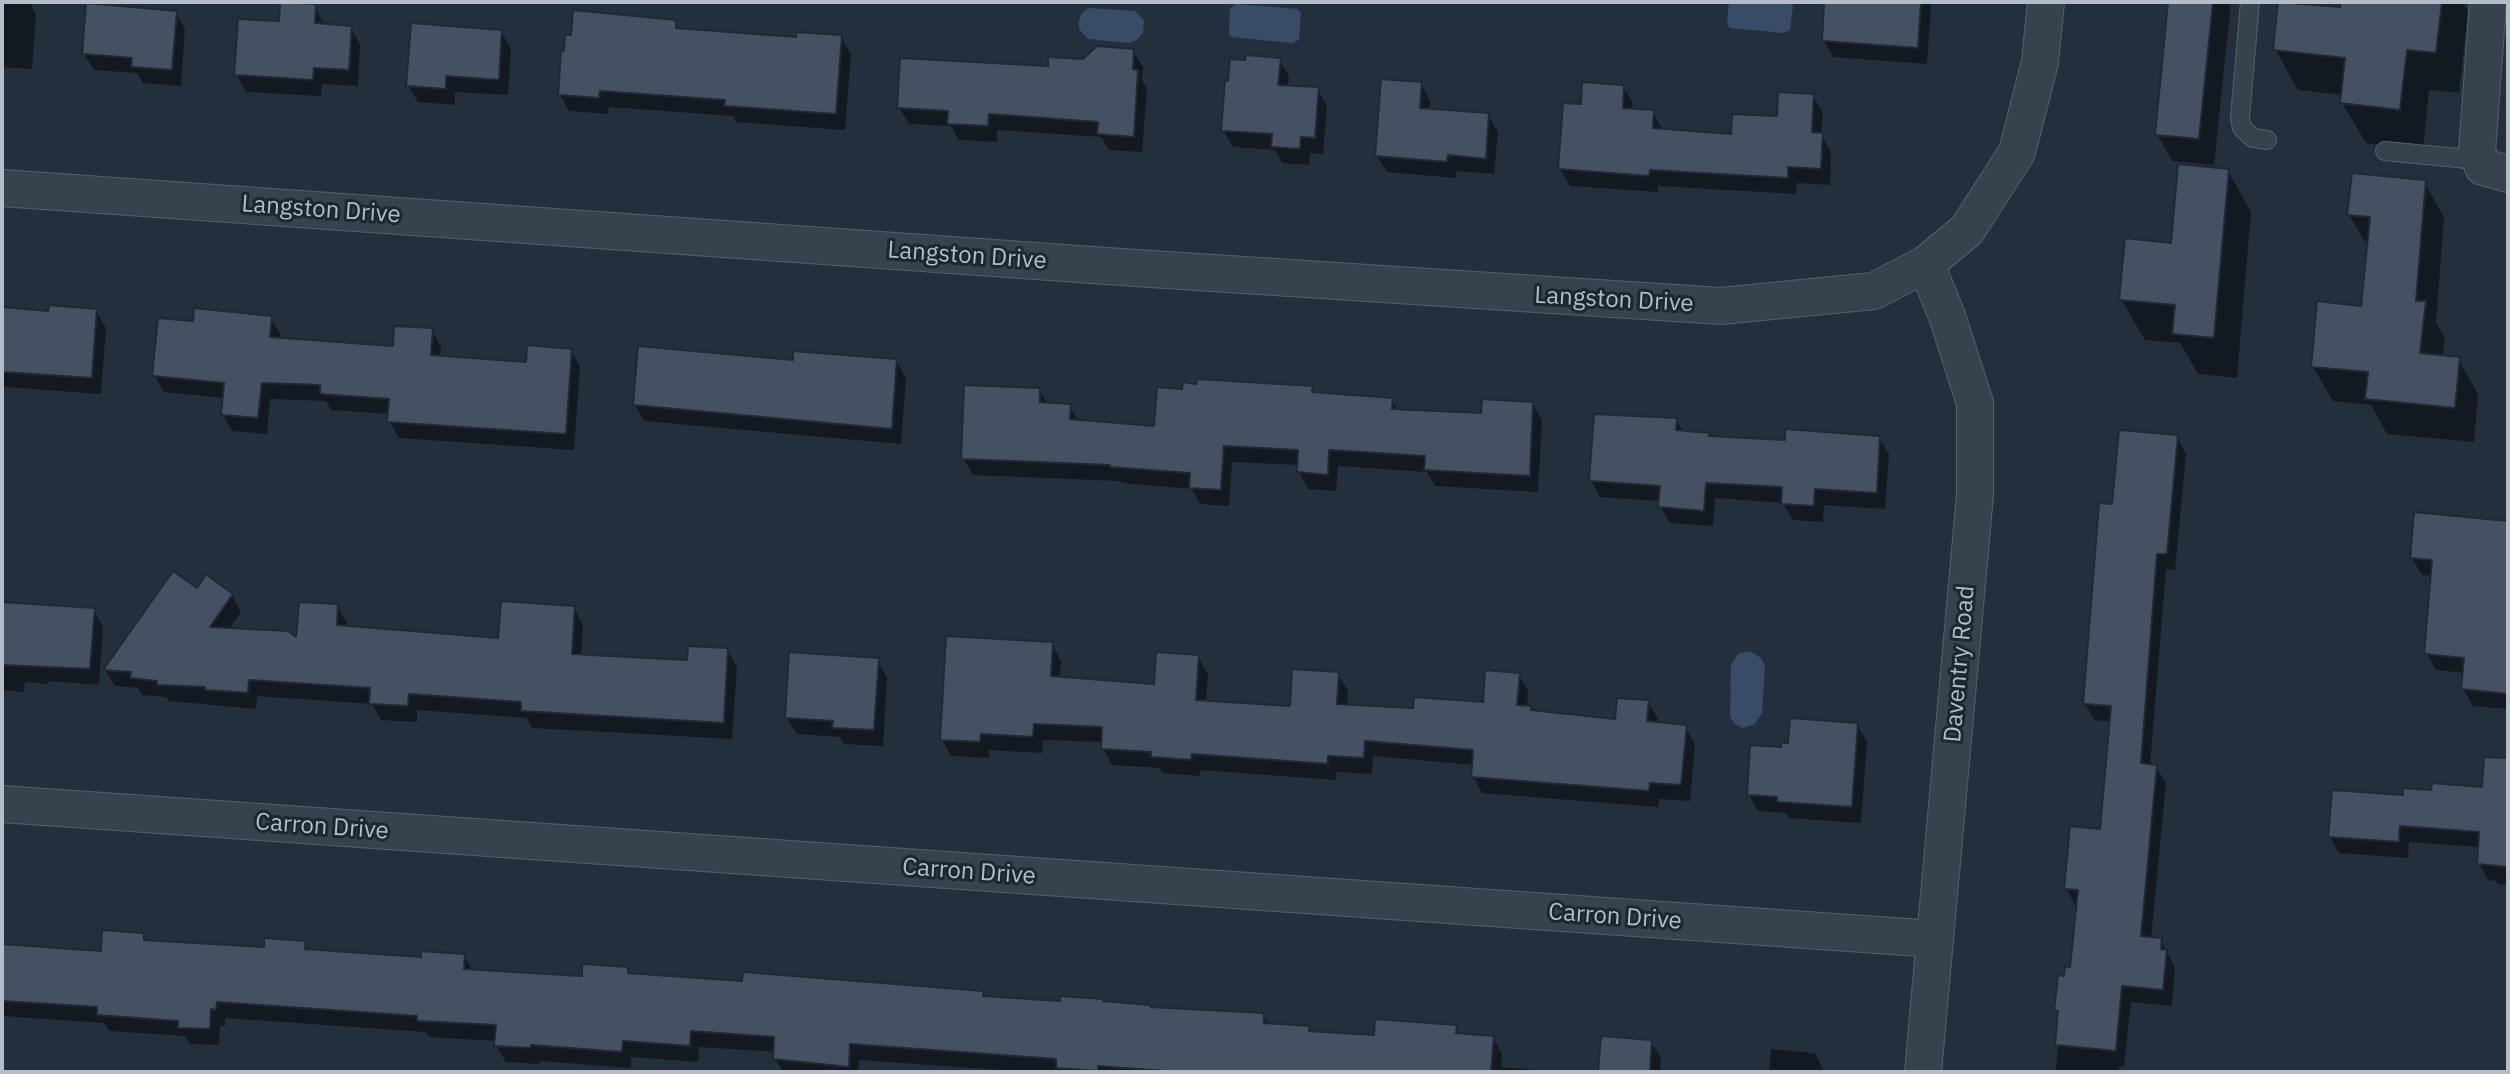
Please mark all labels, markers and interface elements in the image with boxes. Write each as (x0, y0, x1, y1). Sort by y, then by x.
street label: Langston Drive (240, 190, 402, 230)
street label: Langston Drive (886, 236, 1048, 276)
street label: Langston Drive (1534, 281, 1694, 319)
street label: Daventry Road (1939, 584, 1981, 744)
street label: Carron Drive (254, 808, 390, 846)
street label: Carron Drive (901, 853, 1037, 891)
street label: Carron Drive (1547, 898, 1683, 936)

